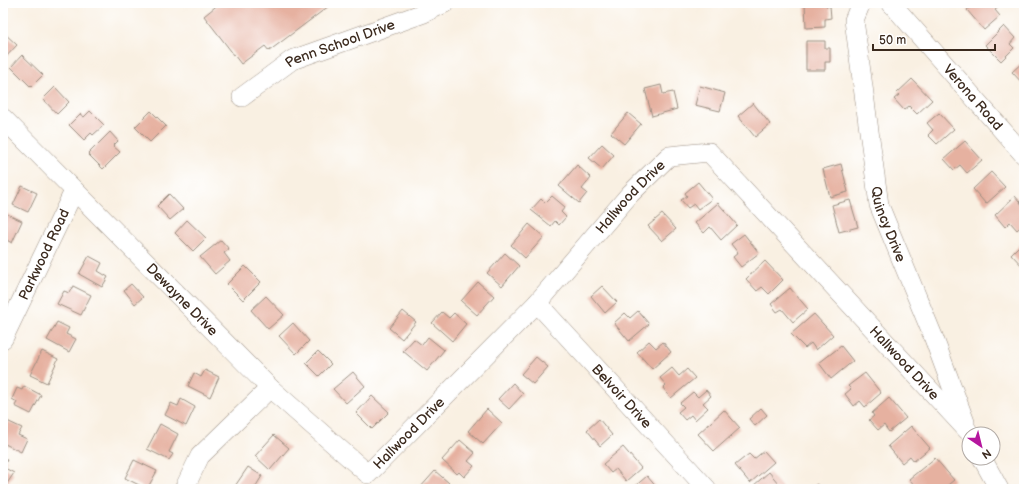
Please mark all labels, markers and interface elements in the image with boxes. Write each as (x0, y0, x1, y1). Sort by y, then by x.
street label: Penn School Drive (282, 16, 397, 71)
scale bar (873, 26, 995, 52)
text: 50 m (879, 33, 906, 48)
street label: Verona Road (940, 61, 1006, 134)
street label: Hallwood Drive (592, 157, 669, 237)
street label: Quincy Drive (868, 185, 910, 265)
street label: Parkwood Road (15, 206, 73, 303)
street label: Dewayne Drive (143, 260, 221, 339)
street label: Hallwood Drive (866, 323, 943, 403)
street label: Belvoir Drive (588, 361, 655, 432)
street label: Hallwood Drive (370, 394, 448, 473)
north arrow (961, 426, 1001, 466)
text: N (979, 446, 994, 461)

